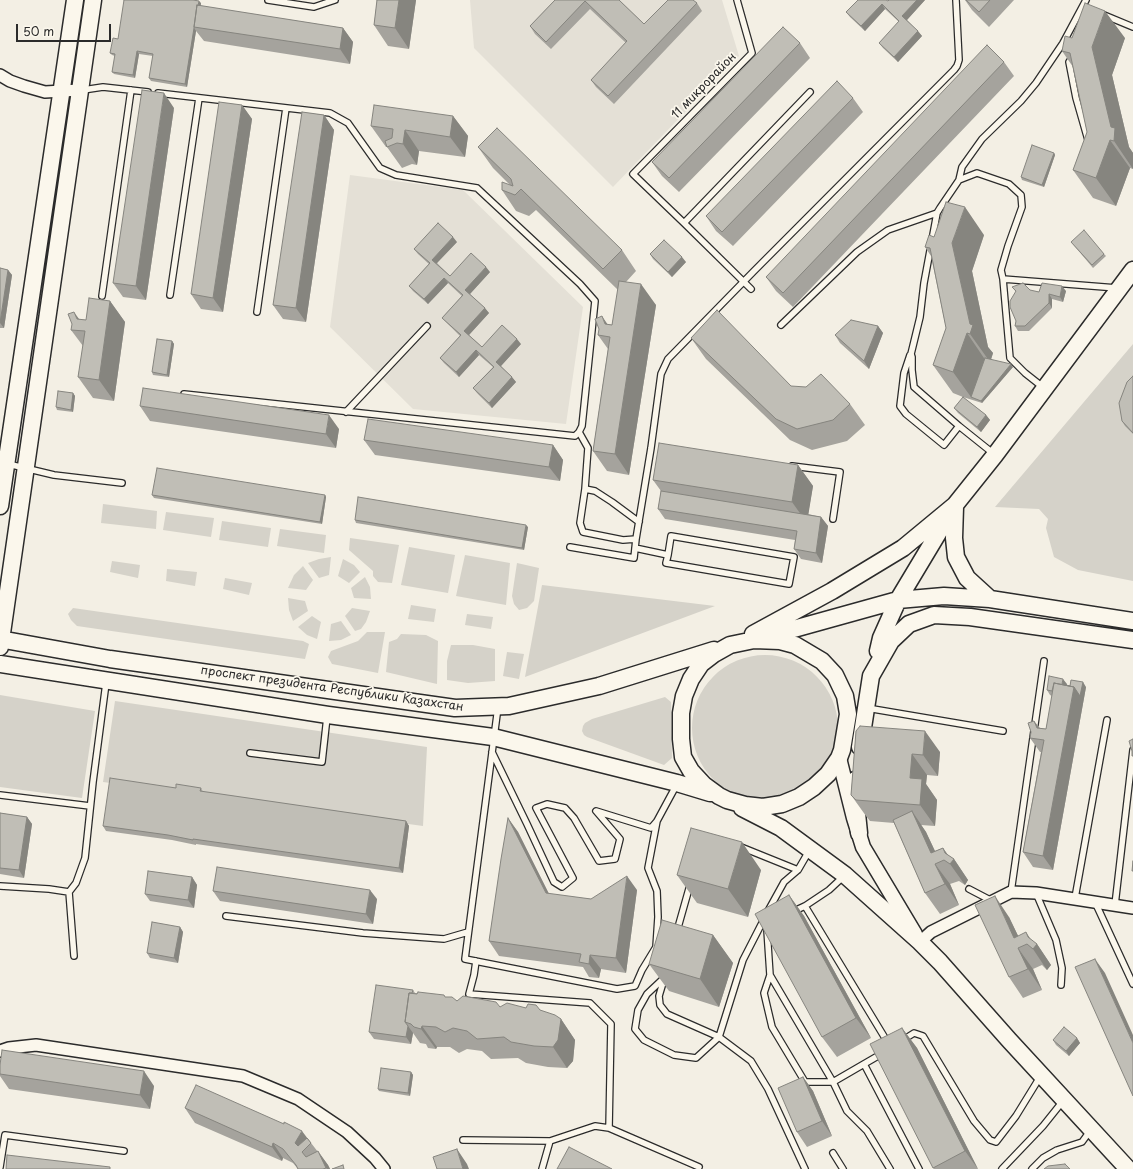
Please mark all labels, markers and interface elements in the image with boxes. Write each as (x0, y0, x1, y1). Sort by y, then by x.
scale bar (18, 16, 113, 42)
text: 50 m (23, 22, 54, 40)
street label: 11 микрорайон (669, 50, 739, 122)
street label: проспект президента Республики Казахстан (200, 663, 464, 715)

